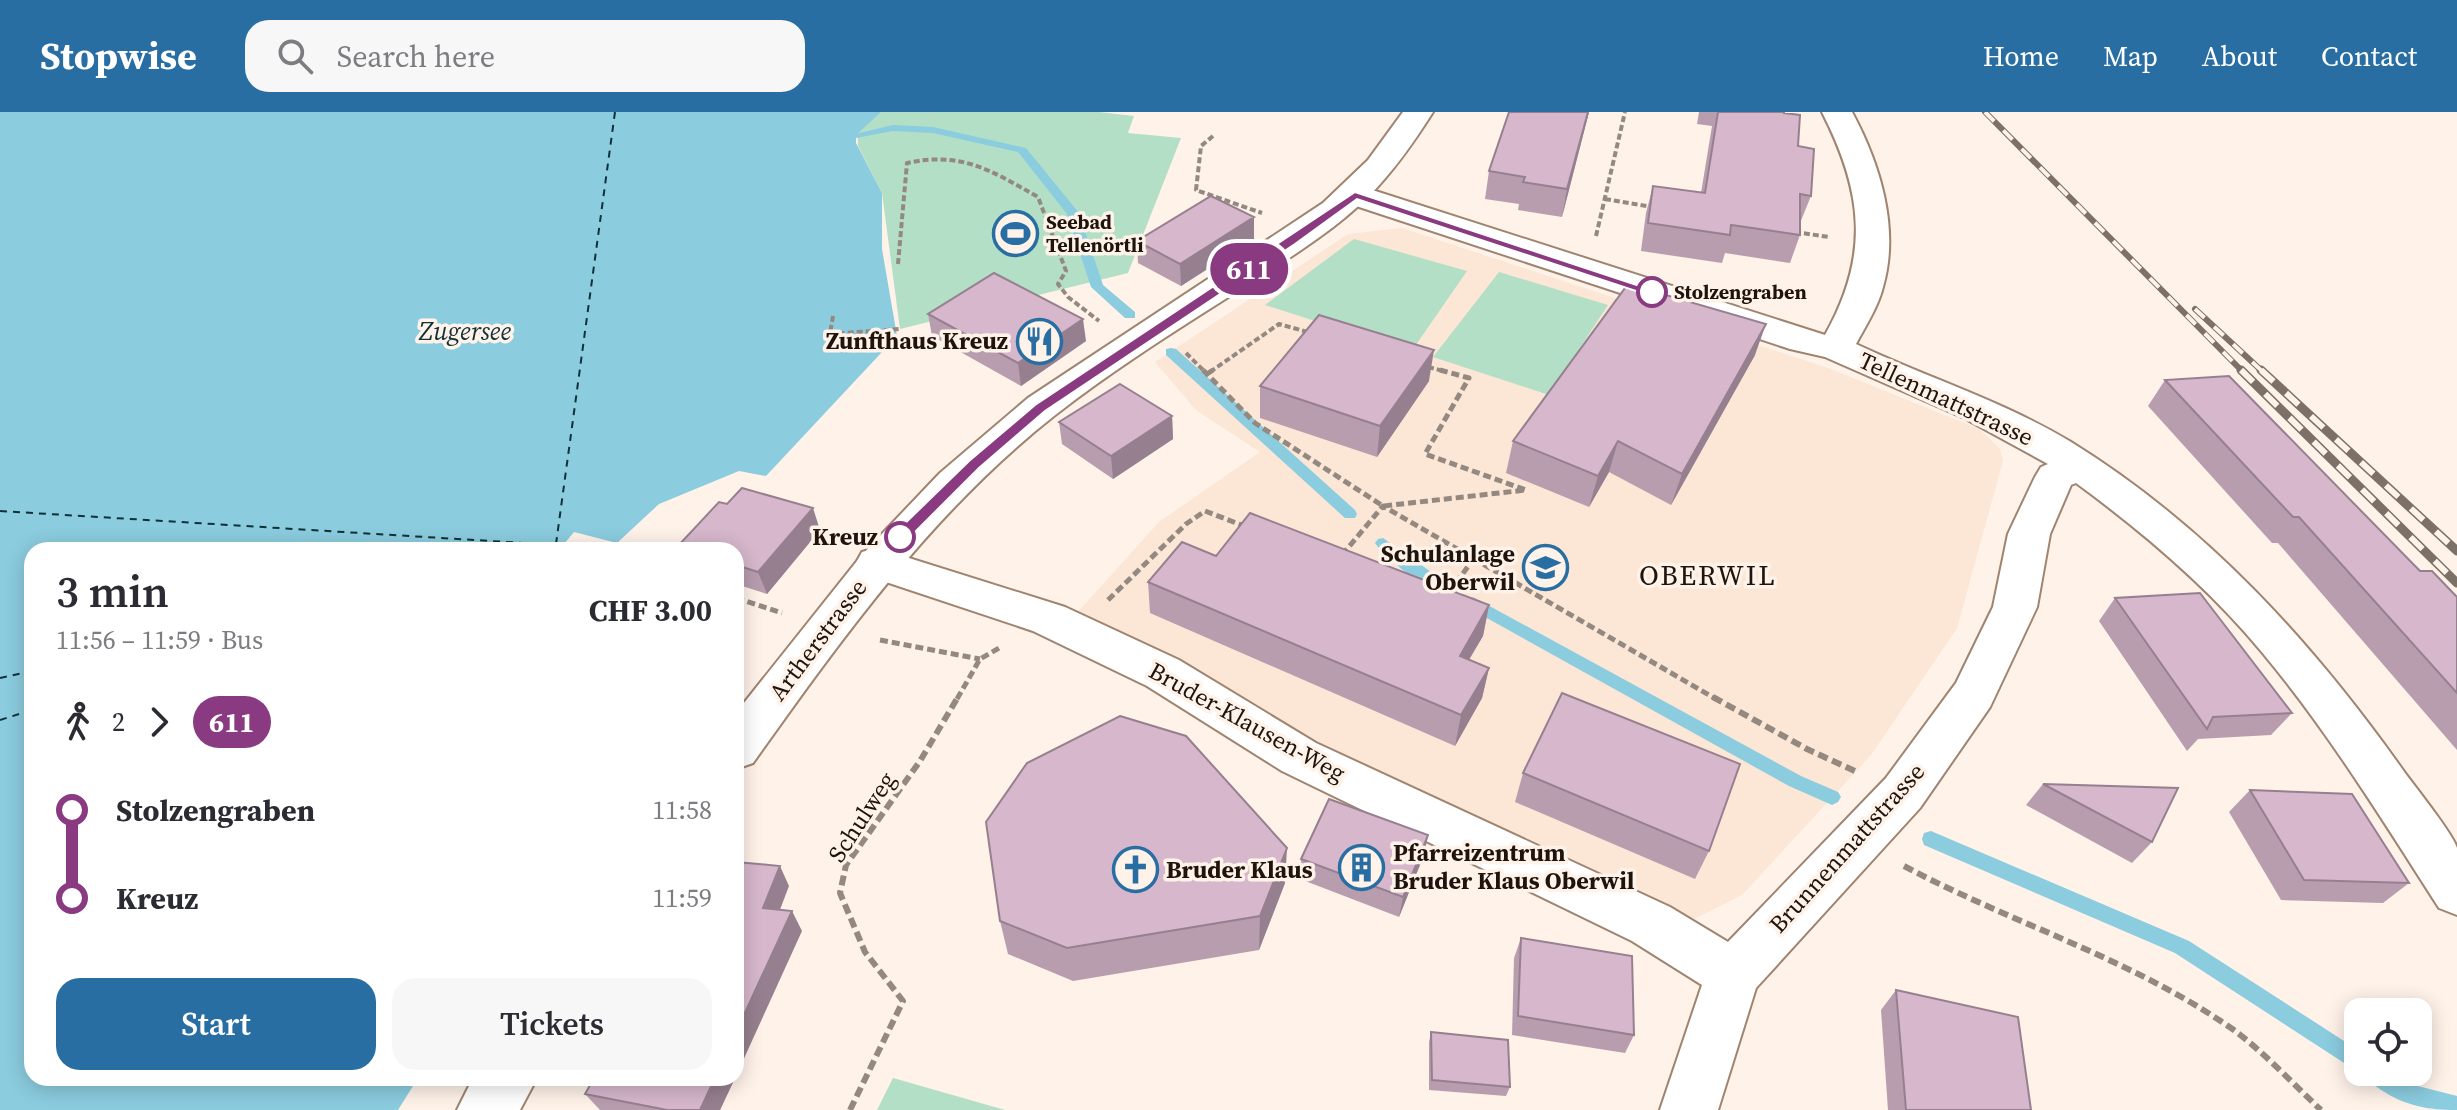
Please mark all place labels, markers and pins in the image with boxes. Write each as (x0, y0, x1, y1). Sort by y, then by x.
place label: Seebad Tellenörtli (1046, 208, 1144, 259)
sports icon: Seebad Tellenörtli (991, 209, 1039, 257)
marker: Stolzengraben (1637, 277, 1667, 307)
place label: Stolzengraben (1674, 278, 1807, 306)
restaurant icon: Zunfthaus Kreuz (1015, 317, 1063, 365)
place label: Zunfthaus Kreuz (826, 324, 1008, 357)
place label: Kreuz (812, 520, 878, 553)
marker: Kreuz (885, 522, 915, 552)
place label: Schulanlage Oberwil (1381, 537, 1515, 598)
school or university icon: Schulanlage Oberwil (1522, 544, 1570, 592)
place label: Pfarreizentrum Bruder Klaus Oberwil (1393, 836, 1635, 897)
building icon: Pfarreizentrum Bruder Klaus Oberwil (1338, 843, 1386, 891)
church icon: Bruder Klaus (1111, 846, 1159, 894)
place label: Bruder Klaus (1166, 853, 1313, 886)

